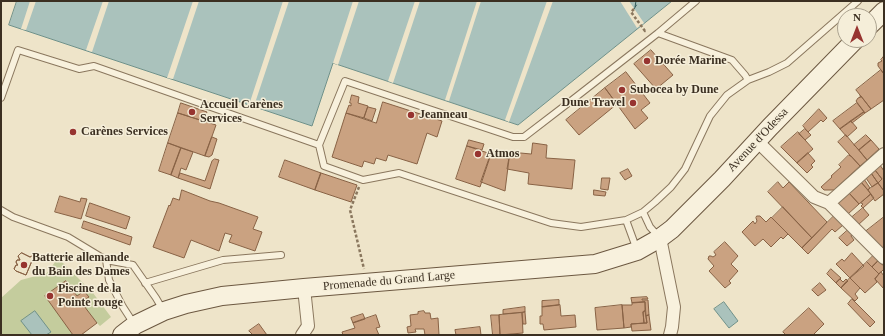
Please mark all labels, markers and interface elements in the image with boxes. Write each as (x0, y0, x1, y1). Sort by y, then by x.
north arrow (837, 8, 877, 48)
text: N (853, 11, 861, 23)
place label: Dorée Marine (655, 54, 727, 68)
marker: Dorée Marine (642, 56, 652, 66)
place label: Subocea by Dune (630, 83, 719, 97)
marker: Subocea by Dune (617, 85, 627, 95)
place label: Dune Travel (562, 96, 625, 110)
place label: Accueil Carènes Services (200, 98, 283, 126)
marker: Dune Travel (628, 98, 638, 108)
street label: Avenue d'Odessa (725, 105, 791, 175)
marker: Accueil Carènes Services (187, 107, 197, 117)
place label: Jeanneau (419, 108, 468, 122)
marker: Jeanneau (406, 110, 416, 120)
place label: Carènes Services (81, 125, 168, 139)
marker: Carènes Services (68, 127, 78, 137)
place label: Atmos (486, 147, 519, 161)
marker: Atmos (473, 149, 483, 159)
place label: Batterie allemande du Bain des Dames (32, 251, 130, 279)
marker: Batterie allemande du Bain des Dames (19, 260, 29, 270)
street label: Promenade du Grand Large (322, 268, 456, 294)
place label: Piscine de la Pointe rouge (58, 282, 123, 310)
marker: Piscine de la Pointe rouge (45, 291, 55, 301)

